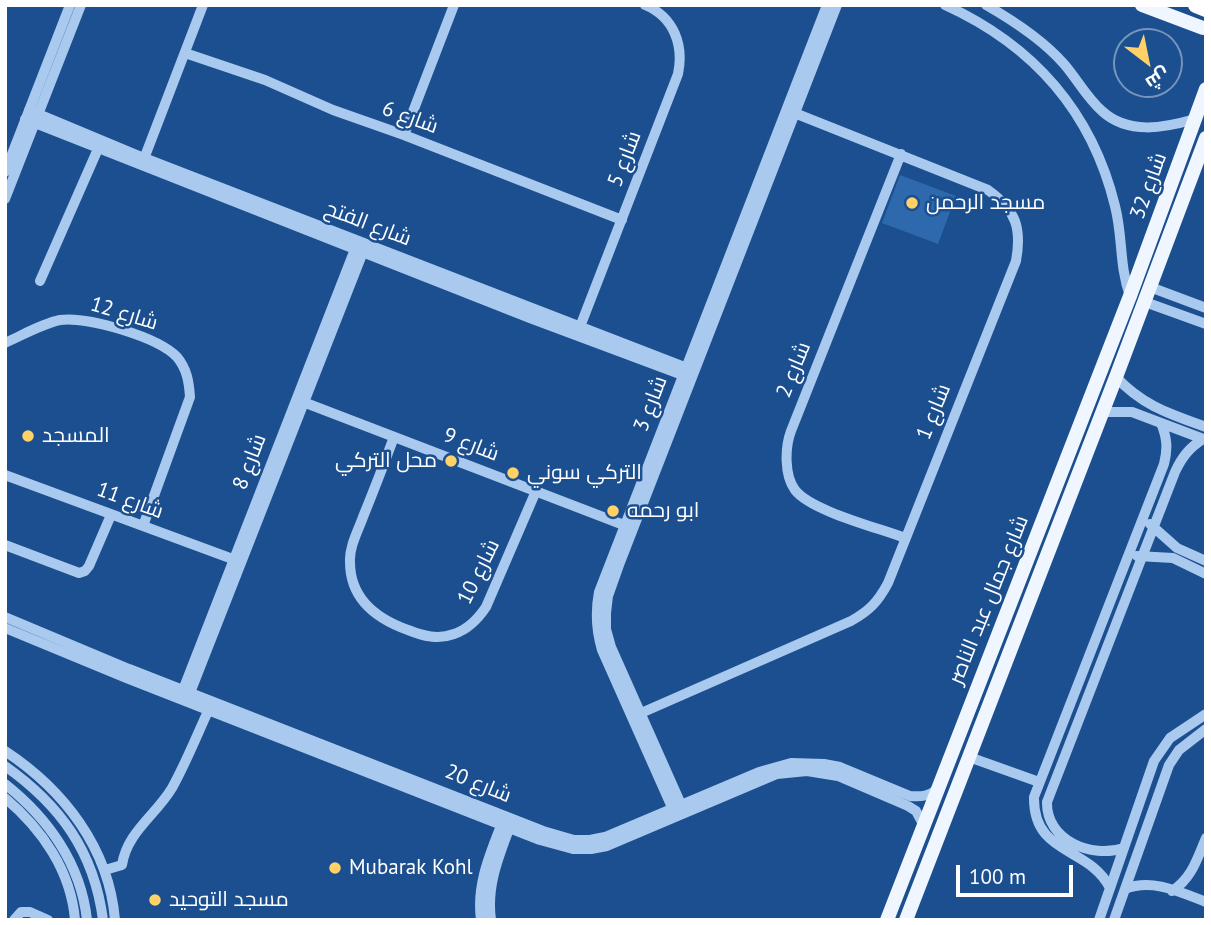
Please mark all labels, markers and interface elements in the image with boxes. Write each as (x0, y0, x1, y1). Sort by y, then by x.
north arrow (1113, 28, 1183, 98)
text: ش (1141, 62, 1175, 96)
street label: شارع 6 (379, 96, 441, 140)
street label: شارع 5 (603, 128, 647, 190)
street label: شارع 32 (1125, 149, 1173, 223)
place label: مسجد الرحمن (926, 190, 1045, 216)
marker: مسجد الرحمن (904, 195, 920, 211)
street label: شارع الفتح (321, 196, 415, 252)
street label: شارع 12 (87, 292, 161, 336)
street label: شارع 2 (772, 339, 816, 401)
street label: شارع 3 (629, 373, 673, 435)
street label: شارع 1 (912, 381, 956, 443)
place label: المسجد (42, 423, 110, 449)
street label: شارع 9 (440, 423, 502, 467)
marker: المسجد (20, 428, 36, 444)
street label: شارع 8 (228, 431, 272, 493)
place label: محل التركي (335, 448, 437, 474)
marker: محل التركي (443, 453, 459, 469)
place label: التركي سوني (527, 460, 642, 486)
marker: التركي سوني (505, 465, 521, 481)
street label: شارع 11 (93, 477, 167, 525)
place label: ابو رحمه (627, 498, 699, 524)
marker: ابو رحمه (605, 503, 621, 519)
street label: شارع جمال عبد الناصر (944, 512, 1034, 688)
street label: شارع 10 (453, 535, 505, 609)
street label: شارع 20 (441, 759, 515, 809)
scale bar (959, 852, 1076, 896)
place label: Mubarak Kohl (349, 855, 473, 881)
marker: Mubarak Kohl (327, 860, 343, 876)
text: 100 m (969, 863, 1026, 890)
place label: مسجد التوحيد (169, 887, 289, 913)
marker: مسجد التوحيد (147, 892, 163, 908)

